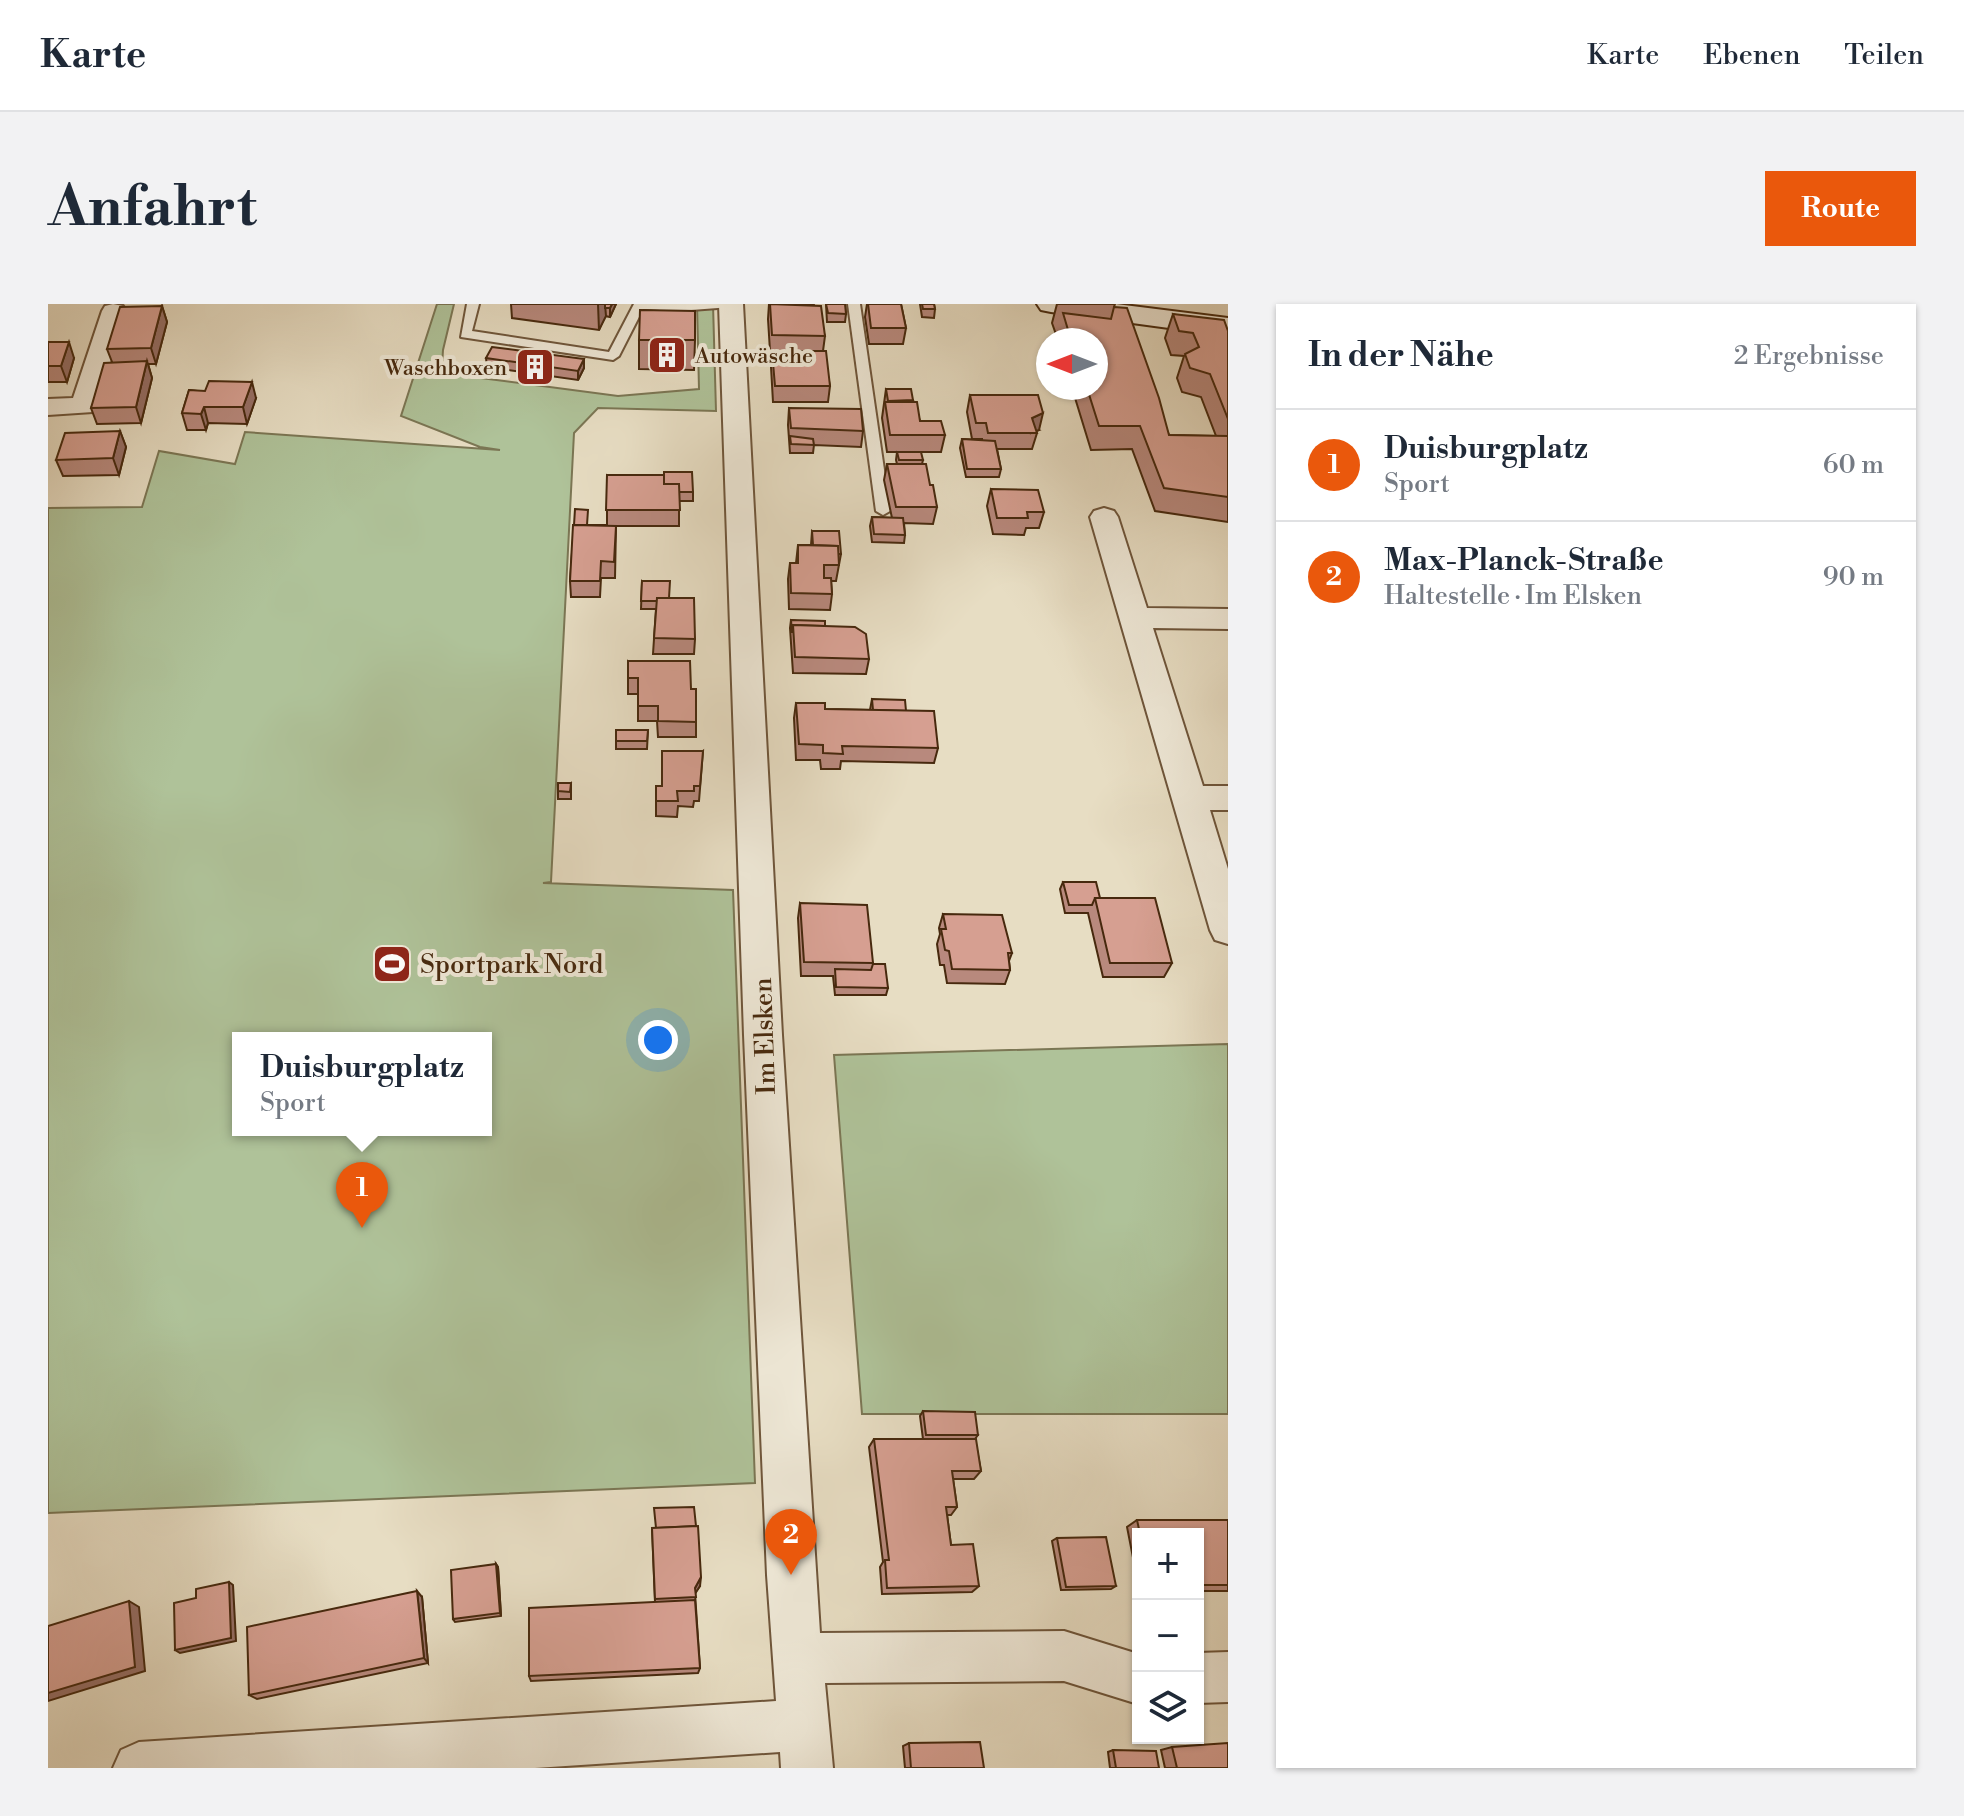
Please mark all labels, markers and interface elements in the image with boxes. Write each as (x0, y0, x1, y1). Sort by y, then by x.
text: Karte (40, 32, 146, 79)
text: Karte (1587, 38, 1659, 73)
text: Ebenen (1703, 38, 1800, 73)
text: Teilen (1844, 38, 1924, 73)
button: Route (1765, 171, 1916, 246)
text: Anfahrt (48, 173, 257, 243)
north arrow (1036, 328, 1108, 400)
building icon: Autowäsche (646, 334, 688, 376)
text: In der Nähe (1308, 335, 1494, 377)
text: 2 Ergebnisse (1734, 340, 1884, 372)
place label: Autowäsche (694, 343, 813, 370)
building icon: Waschboxen (514, 346, 556, 388)
place label: Waschboxen (383, 355, 507, 382)
text: Duisburgplatz (1384, 430, 1588, 468)
text: 1 (1328, 449, 1340, 481)
text: 60 m (1823, 449, 1884, 481)
text: Sport (1384, 468, 1450, 500)
text: Max-Planck-Straße (1384, 542, 1664, 580)
text: 2 (1326, 561, 1342, 593)
text: 90 m (1823, 561, 1884, 593)
text: Haltestelle · Im Elsken (1384, 580, 1642, 612)
sports icon: Sportpark Nord (371, 943, 413, 985)
place label: Sportpark Nord (420, 949, 603, 981)
street label: Im Elsken (747, 977, 783, 1095)
your location (638, 1020, 678, 1060)
popup (232, 1032, 492, 1136)
text: Duisburgplatz (260, 1049, 464, 1087)
text: Sport (260, 1087, 326, 1119)
pin: 1 (336, 1162, 388, 1228)
pin: 2 (765, 1509, 817, 1575)
map controls (1132, 1528, 1204, 1744)
button: + (1132, 1528, 1204, 1600)
button: − (1132, 1600, 1204, 1672)
button: layers (1132, 1672, 1204, 1744)

